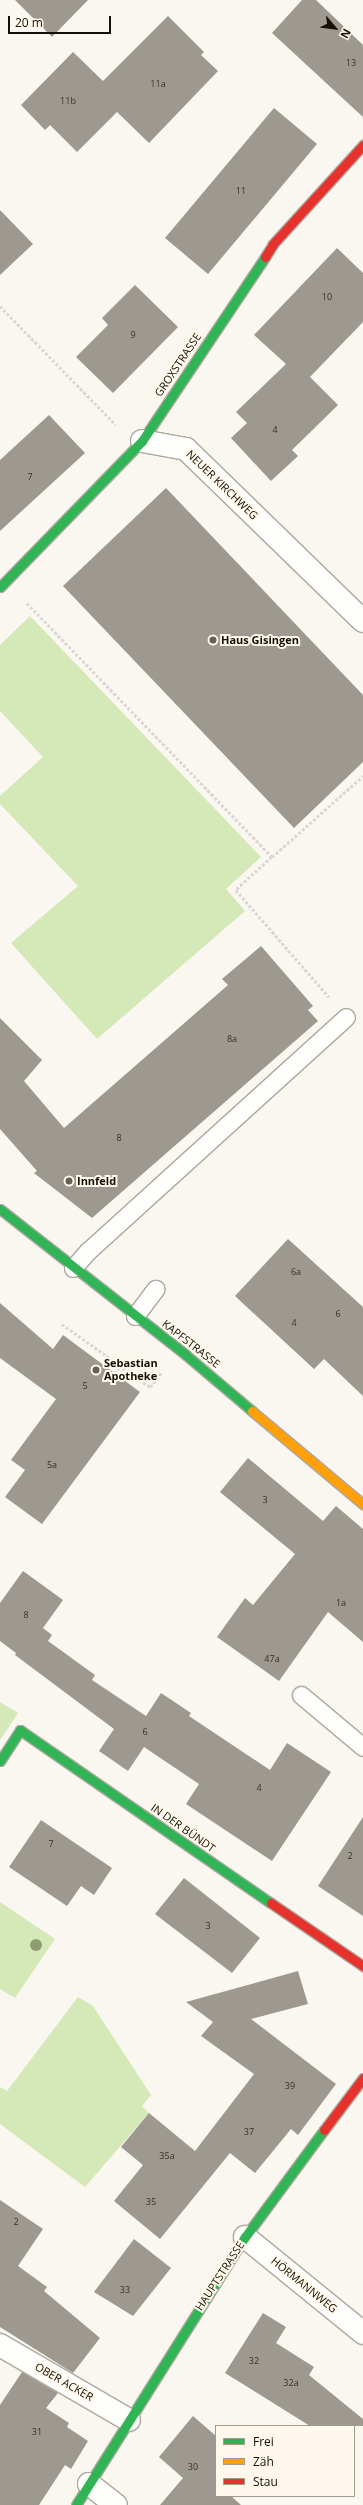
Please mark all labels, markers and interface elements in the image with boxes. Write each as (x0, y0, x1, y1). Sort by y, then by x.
scale bar (10, 8, 113, 34)
north arrow (315, 8, 355, 48)
text: 20 m (15, 14, 43, 31)
text: N (337, 26, 355, 41)
house number: 13 (346, 58, 356, 68)
house number: 11a (150, 79, 166, 89)
house number: 11b (60, 96, 76, 106)
house number: 11 (236, 186, 246, 196)
house number: 10 (322, 292, 332, 302)
house number: 9 (130, 330, 136, 340)
street label: GROXSTRASSE (152, 331, 204, 399)
house number: 4 (272, 425, 278, 435)
street label: NEUER KIRCHWEG (184, 448, 260, 522)
house number: 7 (27, 472, 33, 482)
place label: Haus Gisingen (221, 633, 299, 647)
marker: Haus Gisingen (208, 635, 218, 645)
house number: 8a (227, 1034, 237, 1044)
house number: 8 (116, 1133, 122, 1143)
place label: Innfeld (77, 1174, 116, 1188)
marker: Innfeld (64, 1176, 74, 1186)
house number: 6a (291, 1267, 301, 1277)
house number: 6 (335, 1309, 341, 1319)
street label: KAPFSTRASSE (159, 1317, 223, 1371)
house number: 4 (291, 1318, 297, 1328)
place label: Sebastian Apotheke (104, 1357, 158, 1383)
marker: Sebastian Apotheke (91, 1365, 101, 1375)
house number: 5 (82, 1381, 88, 1391)
house number: 5a (47, 1460, 57, 1470)
house number: 3 (262, 1495, 268, 1505)
house number: 1a (336, 1598, 346, 1608)
house number: 8 (23, 1610, 29, 1620)
house number: 47a (264, 1654, 280, 1664)
house number: 6 (142, 1727, 148, 1737)
house number: 4 (256, 1783, 262, 1793)
street label: IN DER BÜNDT (148, 1801, 218, 1855)
house number: 7 (48, 1839, 54, 1849)
house number: 2 (347, 1851, 353, 1861)
house number: 3 (205, 1921, 211, 1931)
house number: 39 (285, 2081, 295, 2091)
house number: 37 (244, 2127, 254, 2137)
house number: 35a (159, 2151, 175, 2161)
house number: 35 (146, 2197, 156, 2207)
house number: 2 (13, 2217, 19, 2227)
street label: HAUPTSTRASSE (193, 2239, 247, 2313)
street label: HÖRMANNWEG (268, 2254, 340, 2316)
house number: 33 (120, 2285, 130, 2295)
house number: 32 (249, 2356, 259, 2366)
street label: OBER ACKER (33, 2360, 95, 2404)
house number: 32a (283, 2378, 299, 2388)
legend (215, 2425, 355, 2497)
house number: 31 (32, 2427, 42, 2437)
text: Frei (253, 2433, 274, 2450)
text: Zäh (253, 2453, 274, 2470)
house number: 30 (188, 2462, 198, 2472)
text: Stau (253, 2473, 278, 2490)

